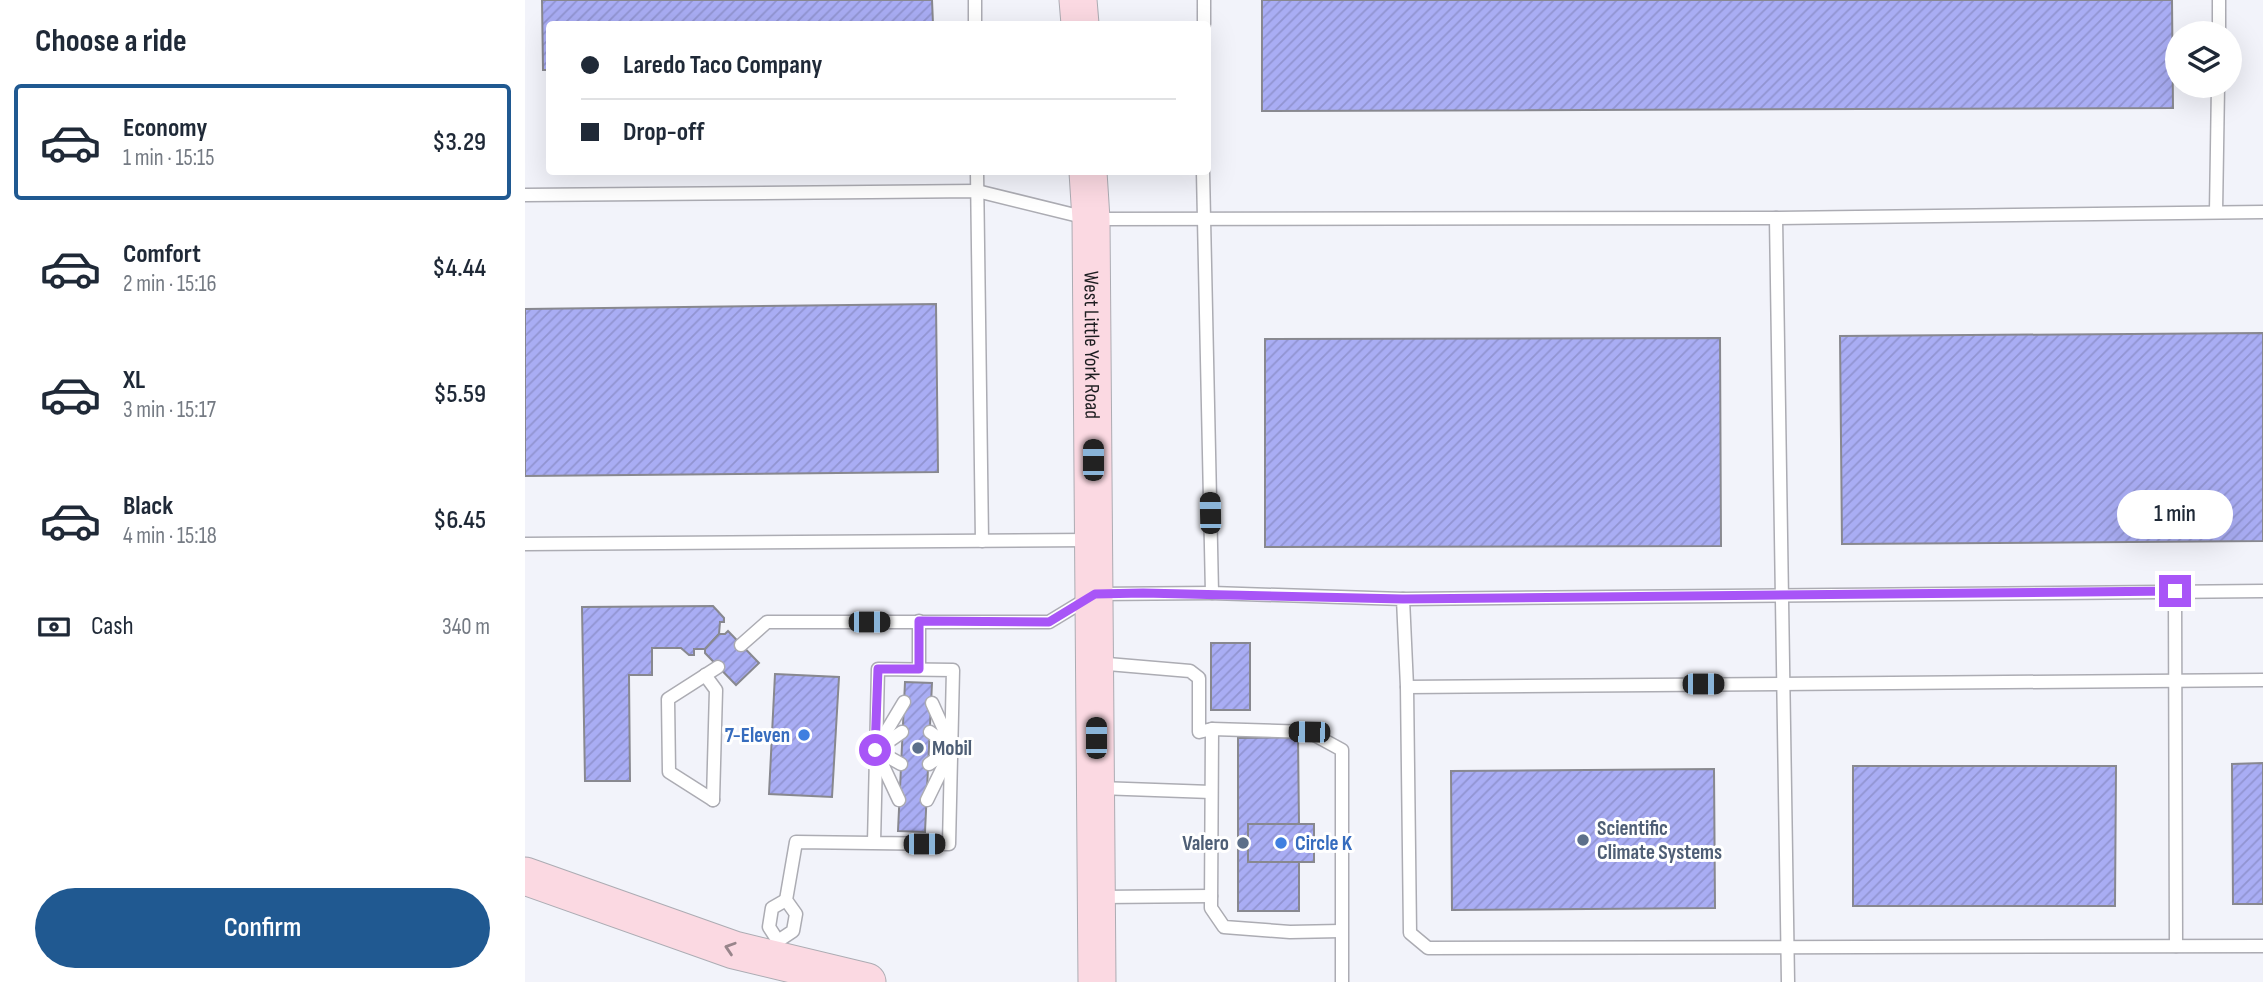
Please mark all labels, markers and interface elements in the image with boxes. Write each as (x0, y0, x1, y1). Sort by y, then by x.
map controls (2165, 21, 2242, 98)
button: layers (2165, 21, 2242, 98)
text: Choose a ride (35, 22, 187, 61)
text: Laredo Taco Company (623, 50, 822, 81)
icon: car (39, 111, 102, 174)
text: Economy (123, 113, 207, 144)
text: Drop-off (623, 117, 704, 148)
text: $3.29 (432, 127, 486, 158)
text: 1 min · 15:15 (123, 144, 214, 172)
icon: car (39, 237, 102, 300)
text: Comfort (123, 239, 201, 270)
text: $4.44 (432, 253, 486, 284)
text: 2 min · 15:16 (123, 270, 217, 298)
street label: West Little York Road (1078, 271, 1105, 419)
icon: car (39, 363, 102, 426)
text: XL (123, 365, 145, 396)
text: $5.59 (433, 379, 486, 410)
text: 3 min · 15:17 (123, 396, 216, 424)
car (1083, 439, 1104, 481)
icon: car (39, 489, 102, 552)
callout: 1 min (2117, 490, 2233, 538)
text: Black (123, 491, 173, 522)
car (1200, 492, 1221, 534)
text: 1 min (2154, 500, 2196, 528)
text: $6.45 (433, 505, 486, 536)
text: 4 min · 15:18 (123, 522, 217, 550)
route end (2159, 575, 2191, 607)
icon: cash (35, 608, 73, 646)
text: Cash (91, 611, 134, 642)
car (849, 612, 891, 633)
text: 340 m (442, 613, 490, 641)
car (1683, 674, 1725, 695)
car (1086, 717, 1107, 759)
car (1288, 721, 1331, 743)
place label: 7-Eleven (725, 723, 790, 748)
marker: 7-Eleven (796, 727, 812, 743)
route start (859, 734, 891, 766)
place label: Mobil (932, 736, 972, 761)
marker: Mobil (910, 740, 926, 756)
place label: Scientific Climate Systems (1597, 816, 1722, 865)
place label: Valero (1182, 831, 1229, 856)
place label: Circle K (1295, 831, 1353, 856)
marker: Scientific Climate Systems (1575, 832, 1591, 848)
car (904, 834, 946, 855)
marker: Valero (1235, 835, 1251, 851)
marker: Circle K (1273, 835, 1289, 851)
button: Confirm (35, 888, 490, 968)
one-way arrow (724, 942, 736, 956)

